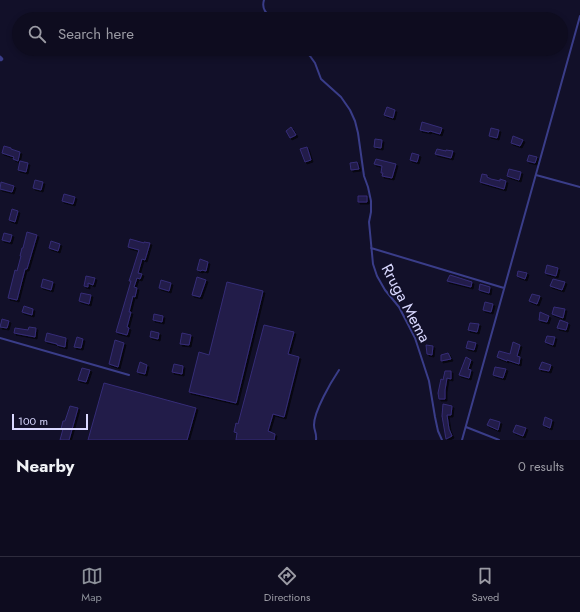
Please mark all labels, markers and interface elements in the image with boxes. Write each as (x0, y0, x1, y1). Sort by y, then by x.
search box (12, 12, 568, 56)
icon: search (26, 23, 48, 45)
text: Search here (58, 23, 134, 45)
street label: Rruga Mema (376, 260, 436, 346)
scale bar (12, 412, 88, 431)
text: 100 m (18, 413, 48, 429)
text: Nearby (16, 454, 74, 478)
text: 0 results (518, 457, 564, 476)
tab: Map (81, 565, 103, 605)
tab: Directions (264, 565, 310, 605)
tab: Saved (472, 565, 499, 605)

